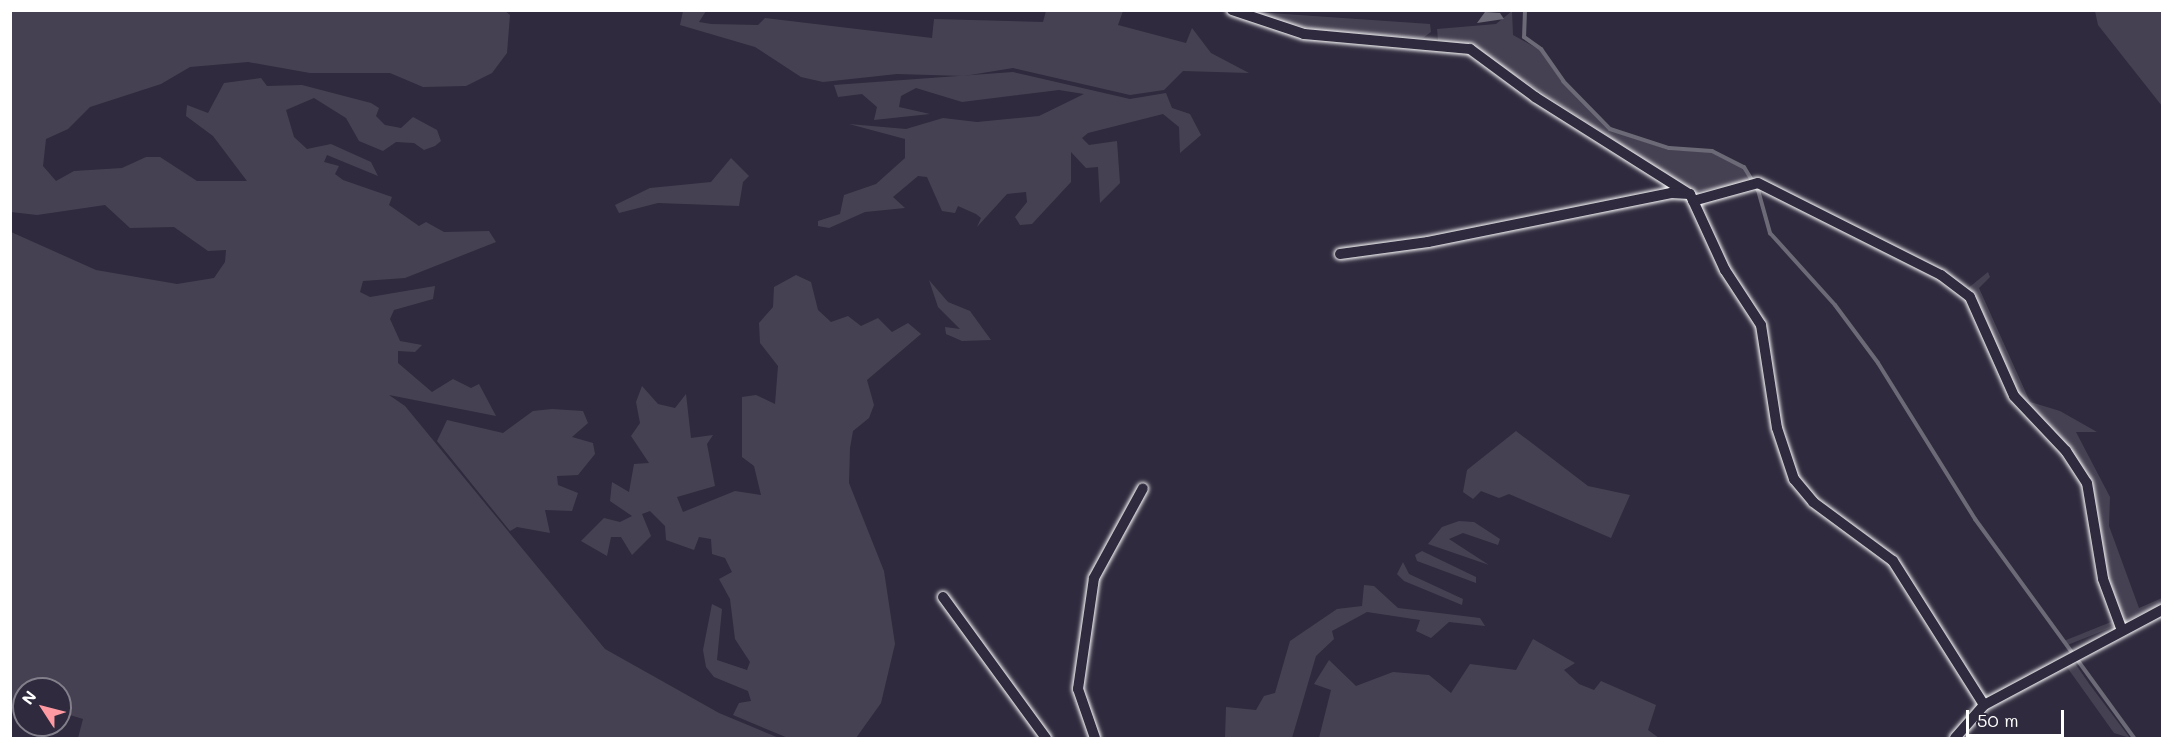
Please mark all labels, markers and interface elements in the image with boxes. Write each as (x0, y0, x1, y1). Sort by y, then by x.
north arrow (12, 677, 72, 737)
text: N (17, 686, 41, 708)
scale bar (1969, 698, 2066, 736)
text: 50 m (1977, 708, 2019, 732)

